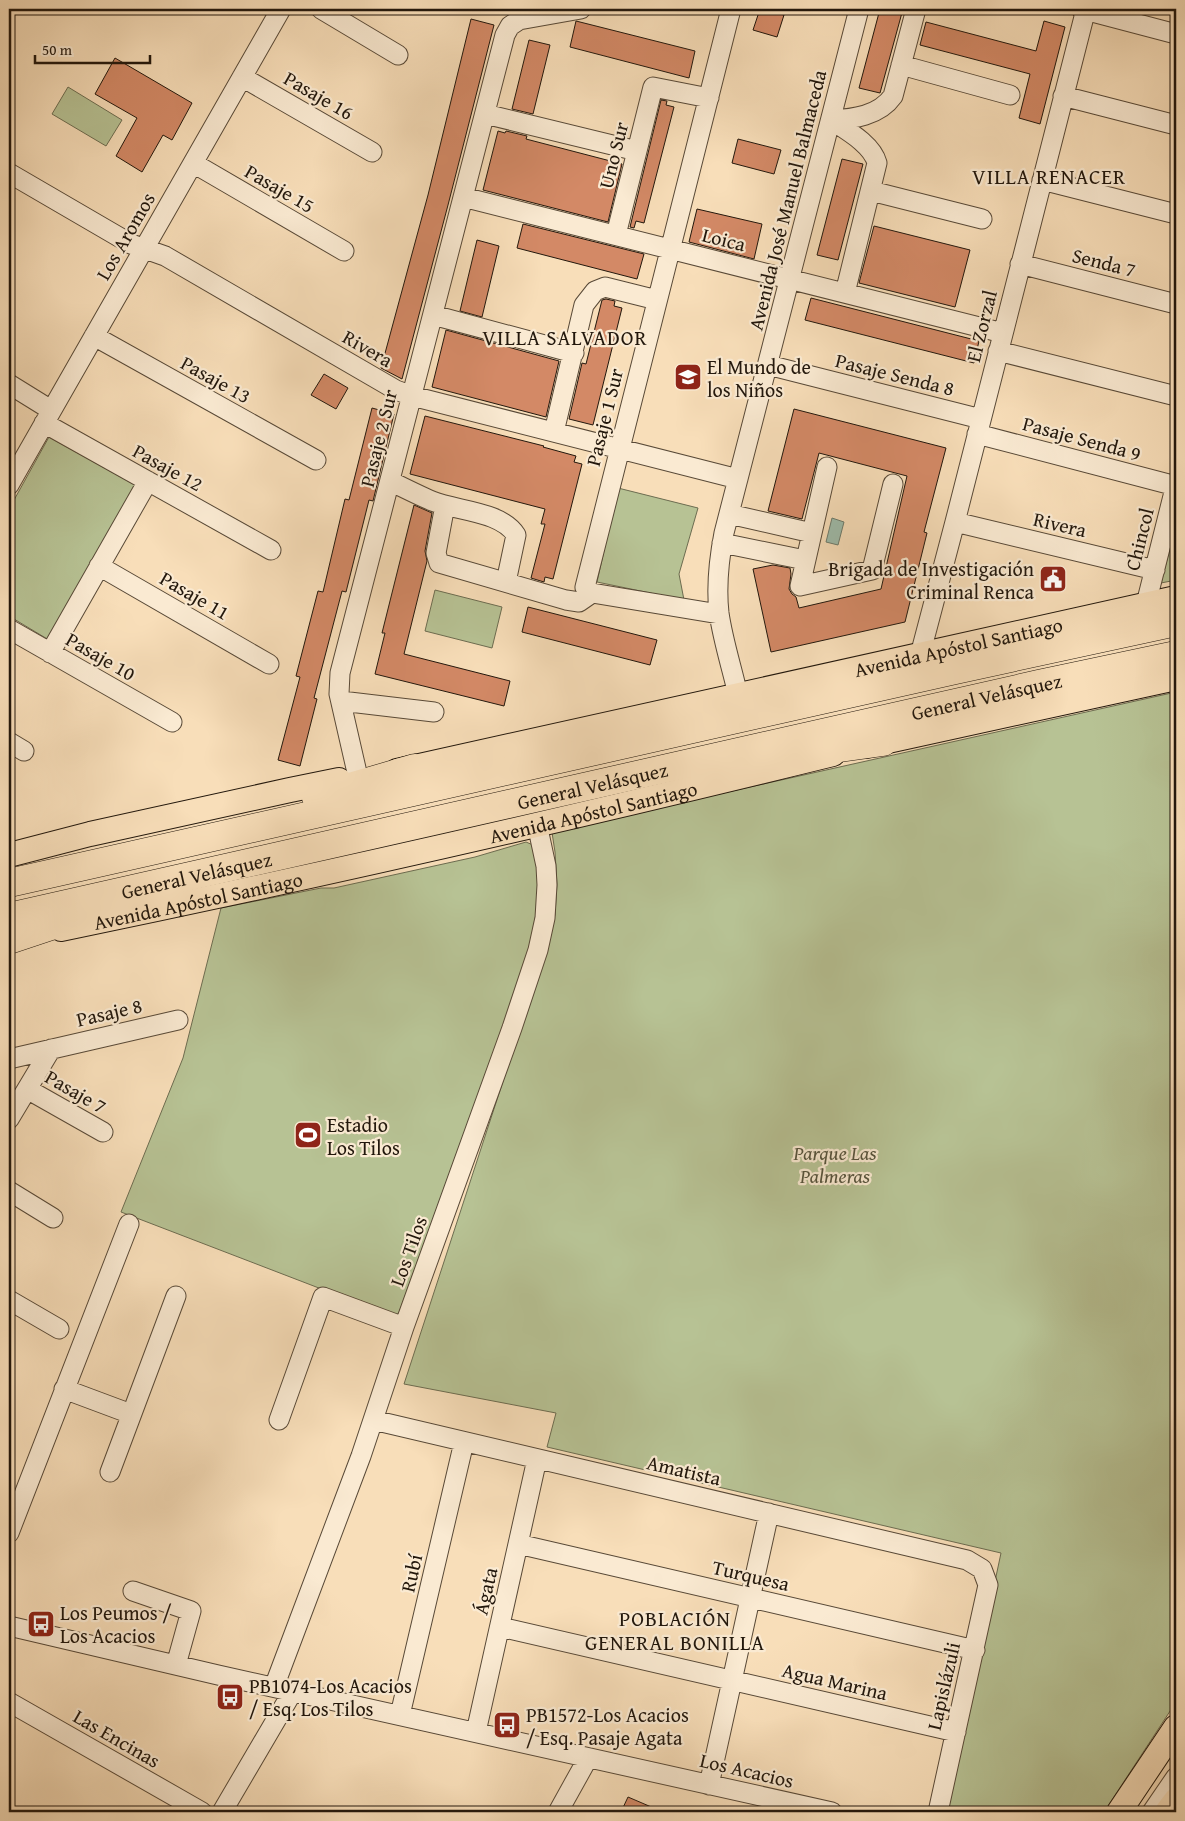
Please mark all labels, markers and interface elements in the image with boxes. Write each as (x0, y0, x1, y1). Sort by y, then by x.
scale bar (35, 32, 150, 64)
text: 50 m (42, 39, 73, 60)
street label: Pasaje 16 (279, 63, 359, 127)
street label: Avenida José Manuel Balmaceda (741, 66, 834, 333)
street label: Uno Sur (591, 119, 635, 191)
street label: Pasaje 15 (240, 156, 320, 220)
district label: VILLA RENACER (972, 161, 1126, 192)
street label: Los Aromos (88, 187, 162, 285)
street label: Loica (699, 220, 749, 259)
street label: Senda 7 (1069, 240, 1139, 284)
street label: El Zorzal (958, 287, 1004, 365)
street label: Rivera (338, 322, 399, 374)
district label: VILLA SALVADOR (482, 322, 648, 353)
street label: Pasaje Senda 8 (833, 345, 957, 403)
street label: Pasaje 13 (176, 348, 256, 410)
place label: El Mundo de los Niños (707, 352, 811, 404)
school or university icon: El Mundo de los Niños (673, 362, 703, 392)
street label: Pasaje 1 Sur (578, 365, 630, 469)
street label: Pasaje 2 Sur (352, 386, 404, 490)
street label: Pasaje Senda 9 (1020, 408, 1144, 468)
street label: Pasaje 12 (128, 436, 208, 498)
street label: Rivera (1031, 504, 1090, 544)
street label: Chincol (1117, 504, 1161, 573)
place label: Brigada de Investigación Criminal Renca (828, 554, 1035, 606)
street label: Pasaje 11 (155, 563, 235, 627)
public building icon: Brigada de Investigación Criminal Renca (1038, 564, 1068, 594)
street label: Avenida Apóstol Santiago (851, 609, 1065, 684)
street label: Pasaje 10 (61, 624, 141, 688)
street label: General Velásquez (908, 665, 1064, 727)
street label: General Velásquez (514, 754, 670, 816)
street label: Avenida Apóstol Santiago (486, 773, 700, 850)
street label: General Velásquez (118, 844, 274, 906)
street label: Avenida Apóstol Santiago (91, 864, 305, 936)
street label: Pasaje 8 (73, 990, 145, 1034)
street label: Pasaje 7 (40, 1062, 112, 1120)
place label: Estadio Los Tilos (327, 1110, 400, 1162)
sports icon: Estadio Los Tilos (293, 1120, 323, 1150)
park label: Parque Las Palmeras (792, 1138, 877, 1190)
street label: Los Tilos (382, 1212, 434, 1290)
street label: Amatista (644, 1447, 724, 1493)
street label: Rubí (393, 1551, 430, 1595)
street label: Turquesa (710, 1552, 793, 1598)
street label: Ágata (465, 1564, 505, 1618)
place label: Los Peumos / Los Acacios (60, 1598, 172, 1650)
district label: POBLACIÓN GENERAL BONILLA (585, 1603, 765, 1658)
bus stop icon: Los Peumos / Los Acacios (26, 1609, 56, 1639)
street label: Lapislázuli (919, 1639, 967, 1733)
street label: Agua Marina (780, 1655, 891, 1707)
place label: PB1074-Los Acacios / Esq. Los Tilos (249, 1671, 412, 1723)
bus stop icon: PB1074-Los Acacios / Esq. Los Tilos (215, 1682, 245, 1712)
place label: PB1572-Los Acacios / Esq. Pasaje Agata (526, 1700, 689, 1752)
street label: Las Encinas (68, 1701, 166, 1775)
bus stop icon: PB1572-Los Acacios / Esq. Pasaje Agata (492, 1710, 522, 1740)
street label: Los Acacios (697, 1745, 797, 1795)

